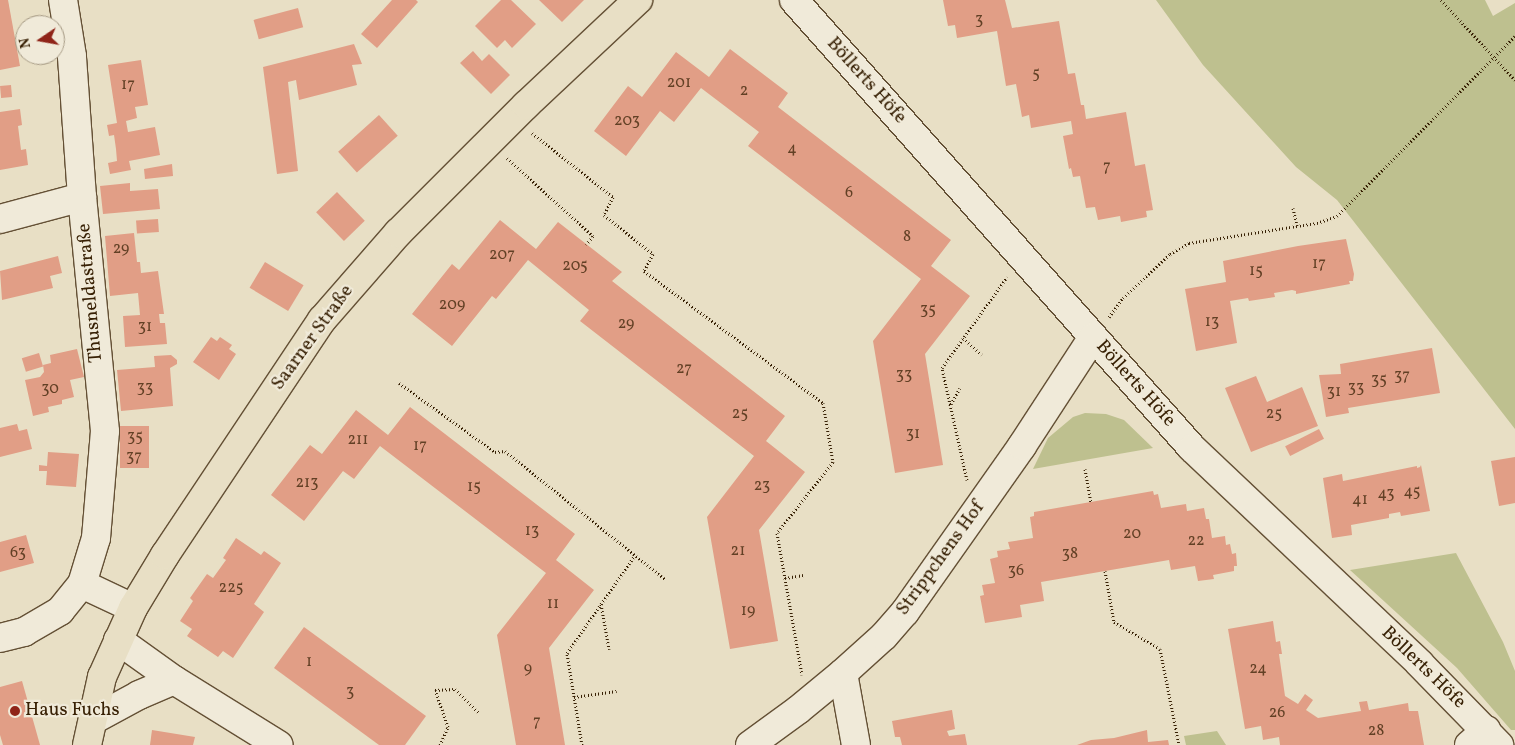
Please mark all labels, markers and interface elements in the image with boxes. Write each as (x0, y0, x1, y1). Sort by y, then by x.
house number: 3 (975, 10, 983, 30)
north arrow (15, 15, 65, 65)
street label: Böllerts Höfe (821, 33, 911, 129)
text: N (15, 36, 36, 50)
house number: 5 (1032, 64, 1040, 84)
house number: 201 (667, 73, 691, 93)
house number: 17 (121, 75, 135, 95)
house number: 2 (740, 81, 748, 101)
house number: 203 (614, 111, 640, 131)
house number: 4 (787, 139, 797, 159)
house number: 7 (1103, 157, 1111, 177)
house number: 6 (845, 183, 853, 203)
street label: Thusneldastraße (74, 222, 108, 364)
house number: 8 (903, 227, 911, 247)
house number: 29 (113, 239, 129, 259)
house number: 207 (489, 245, 515, 265)
house number: 17 (1312, 254, 1326, 274)
house number: 205 (562, 256, 588, 276)
house number: 15 (1249, 261, 1263, 281)
street label: Saarner Straße (267, 281, 359, 395)
house number: 209 (439, 295, 465, 315)
house number: 35 (920, 300, 936, 320)
house number: 13 (1205, 312, 1219, 332)
house number: 29 (618, 314, 634, 334)
house number: 31 (138, 317, 152, 337)
street label: Böllerts Höfe (1090, 336, 1180, 432)
house number: 27 (676, 359, 692, 379)
house number: 33 (896, 365, 912, 385)
house number: 37 (1394, 366, 1410, 386)
house number: 35 (1371, 370, 1387, 390)
house number: 33 (137, 378, 153, 398)
house number: 33 (1348, 378, 1364, 398)
house number: 30 (41, 379, 59, 399)
house number: 31 (1327, 382, 1341, 402)
house number: 25 (732, 404, 748, 424)
house number: 25 (1266, 404, 1282, 424)
house number: 31 (906, 424, 920, 444)
house number: 35 (127, 427, 143, 447)
house number: 211 (347, 430, 369, 450)
house number: 17 (413, 436, 427, 456)
house number: 37 (126, 447, 142, 467)
house number: 213 (295, 473, 319, 493)
house number: 23 (754, 476, 770, 496)
house number: 15 (467, 477, 481, 497)
house number: 45 (1404, 482, 1420, 502)
house number: 43 (1377, 484, 1395, 504)
house number: 41 (1352, 490, 1368, 510)
street label: Strippchens Hof (892, 498, 990, 620)
house number: 13 (525, 521, 539, 541)
house number: 20 (1123, 524, 1141, 544)
house number: 22 (1187, 531, 1205, 551)
house number: 21 (731, 541, 745, 561)
house number: 63 (10, 543, 26, 563)
house number: 38 (1062, 544, 1078, 564)
house number: 36 (1008, 561, 1024, 581)
house number: 225 (219, 578, 243, 598)
house number: 11 (547, 594, 559, 614)
house number: 19 (741, 601, 755, 621)
street label: Böllerts Höfe (1376, 622, 1470, 714)
house number: 1 (306, 652, 312, 672)
house number: 9 (524, 659, 532, 679)
house number: 24 (1249, 659, 1267, 679)
house number: 3 (346, 682, 354, 702)
place label: Haus Fuchs (25, 700, 120, 722)
house number: 26 (1269, 703, 1285, 723)
marker: Haus Fuchs (9, 705, 21, 717)
house number: 7 (533, 712, 541, 732)
house number: 28 (1368, 721, 1384, 741)

